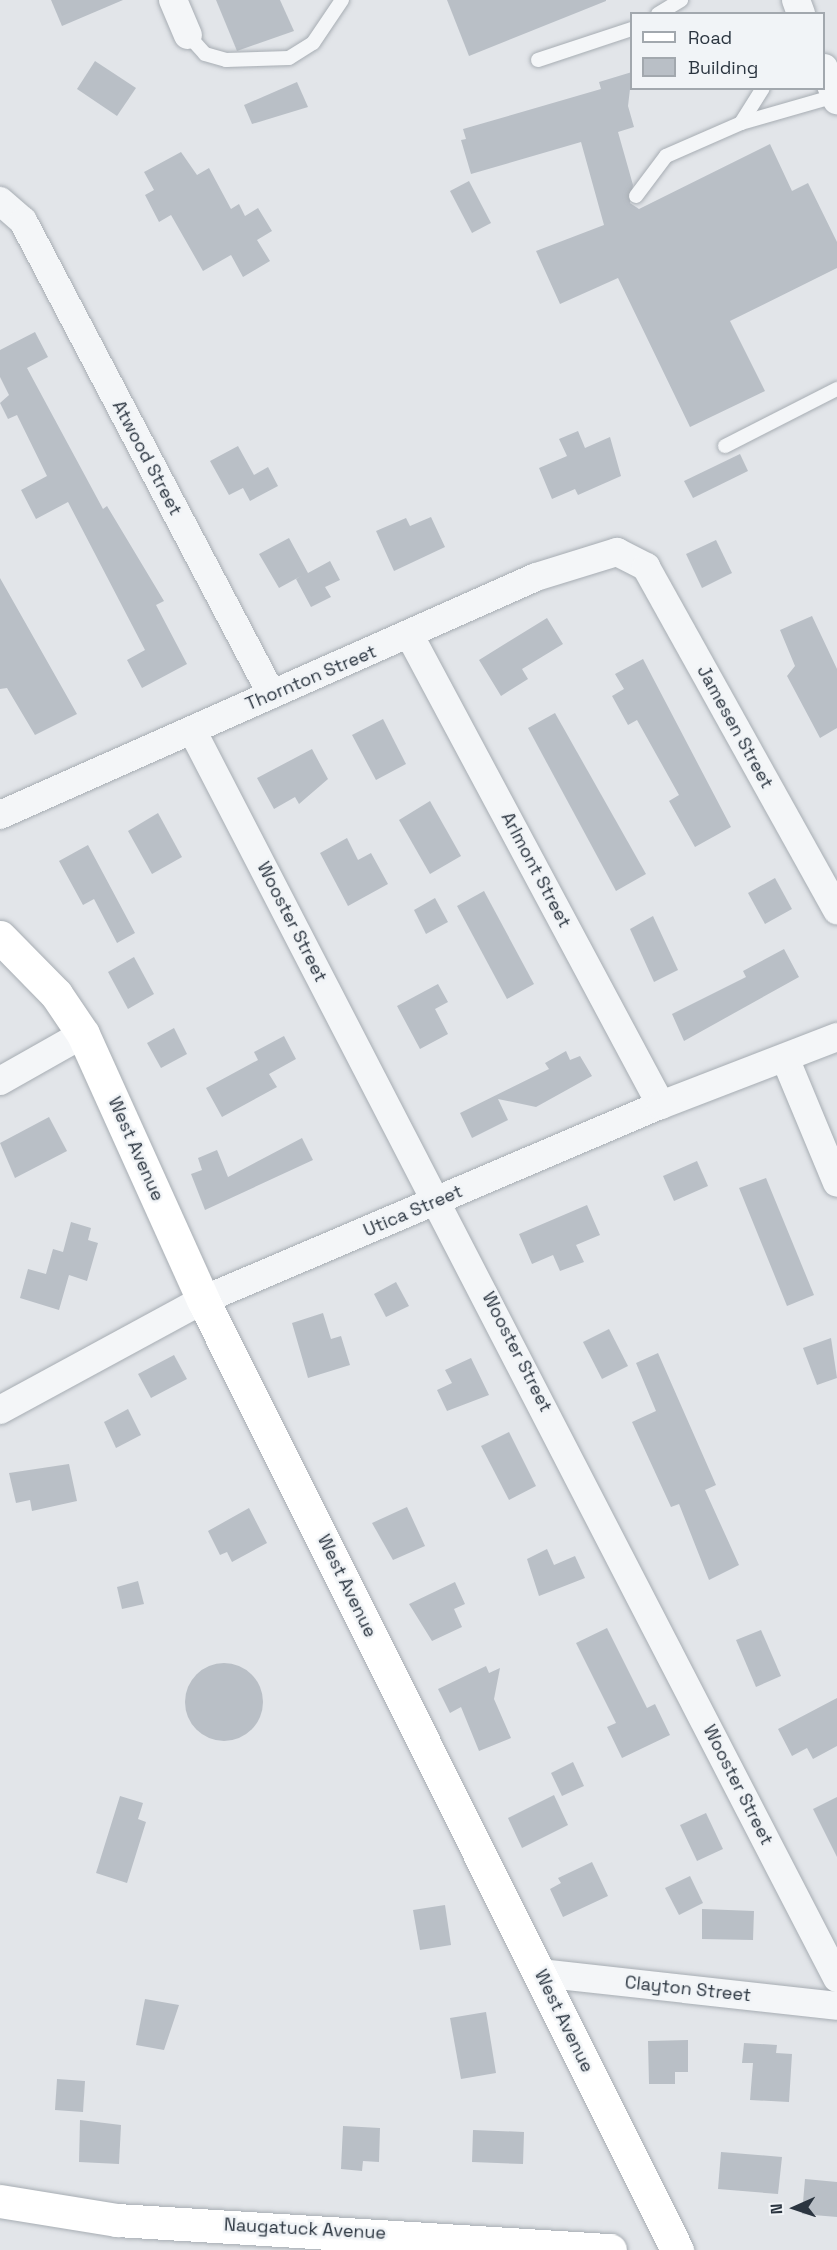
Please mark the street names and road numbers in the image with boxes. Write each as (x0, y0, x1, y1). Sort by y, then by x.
street label: Atwood Street (108, 397, 186, 519)
street label: Thornton Street (242, 641, 380, 715)
street label: Jamesen Street (692, 662, 778, 792)
street label: Arlmont Street (496, 808, 576, 932)
street label: Wooster Street (252, 858, 332, 986)
street label: West Avenue (103, 1093, 169, 1205)
street label: Utica Street (360, 1180, 466, 1242)
street label: Wooster Street (477, 1288, 557, 1416)
street label: West Avenue (313, 1531, 381, 1641)
street label: Wooster Street (698, 1721, 778, 1849)
street label: West Avenue (530, 1966, 598, 2076)
street label: Clayton Street (624, 1972, 752, 2006)
street label: Naugatuck Avenue (223, 2214, 387, 2244)

